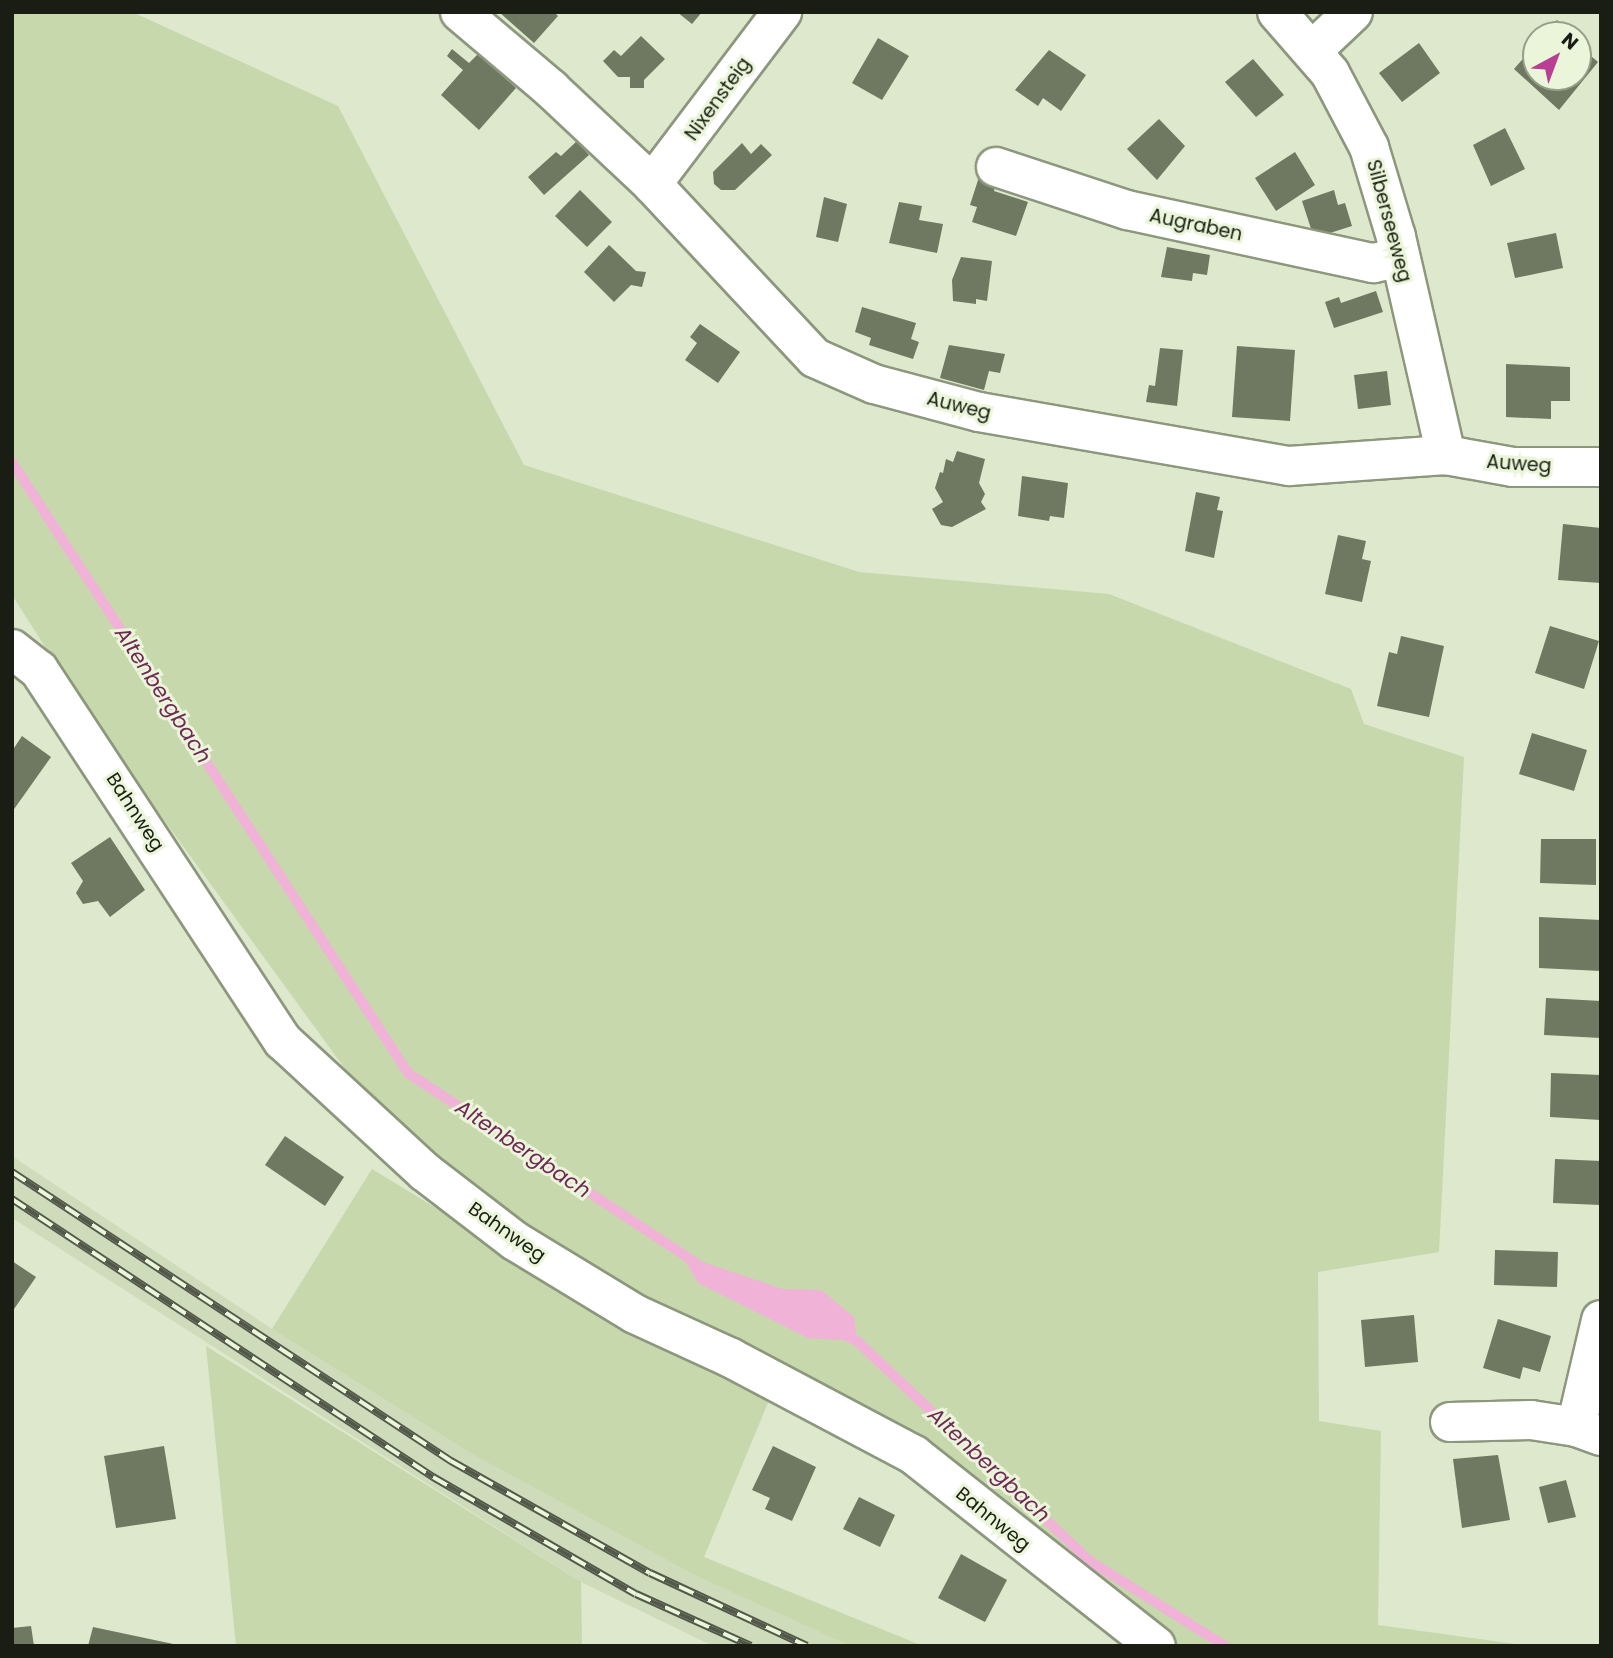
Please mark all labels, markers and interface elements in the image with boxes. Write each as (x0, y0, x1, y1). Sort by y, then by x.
north arrow (1522, 21, 1592, 91)
text: N (1556, 26, 1584, 56)
street label: Nixensteig (680, 53, 756, 145)
street label: Silberseeweg (1362, 157, 1416, 285)
street label: Augraben (1147, 204, 1245, 246)
street label: Auweg (925, 387, 993, 425)
street label: Auweg (1486, 450, 1552, 478)
water label: Altenbergbach (110, 622, 216, 768)
street label: Bahnweg (101, 768, 169, 856)
water label: Altenbergbach (451, 1095, 595, 1203)
street label: Bahnweg (464, 1197, 550, 1267)
water label: Altenbergbach (923, 1402, 1055, 1528)
street label: Bahnweg (951, 1482, 1035, 1556)

